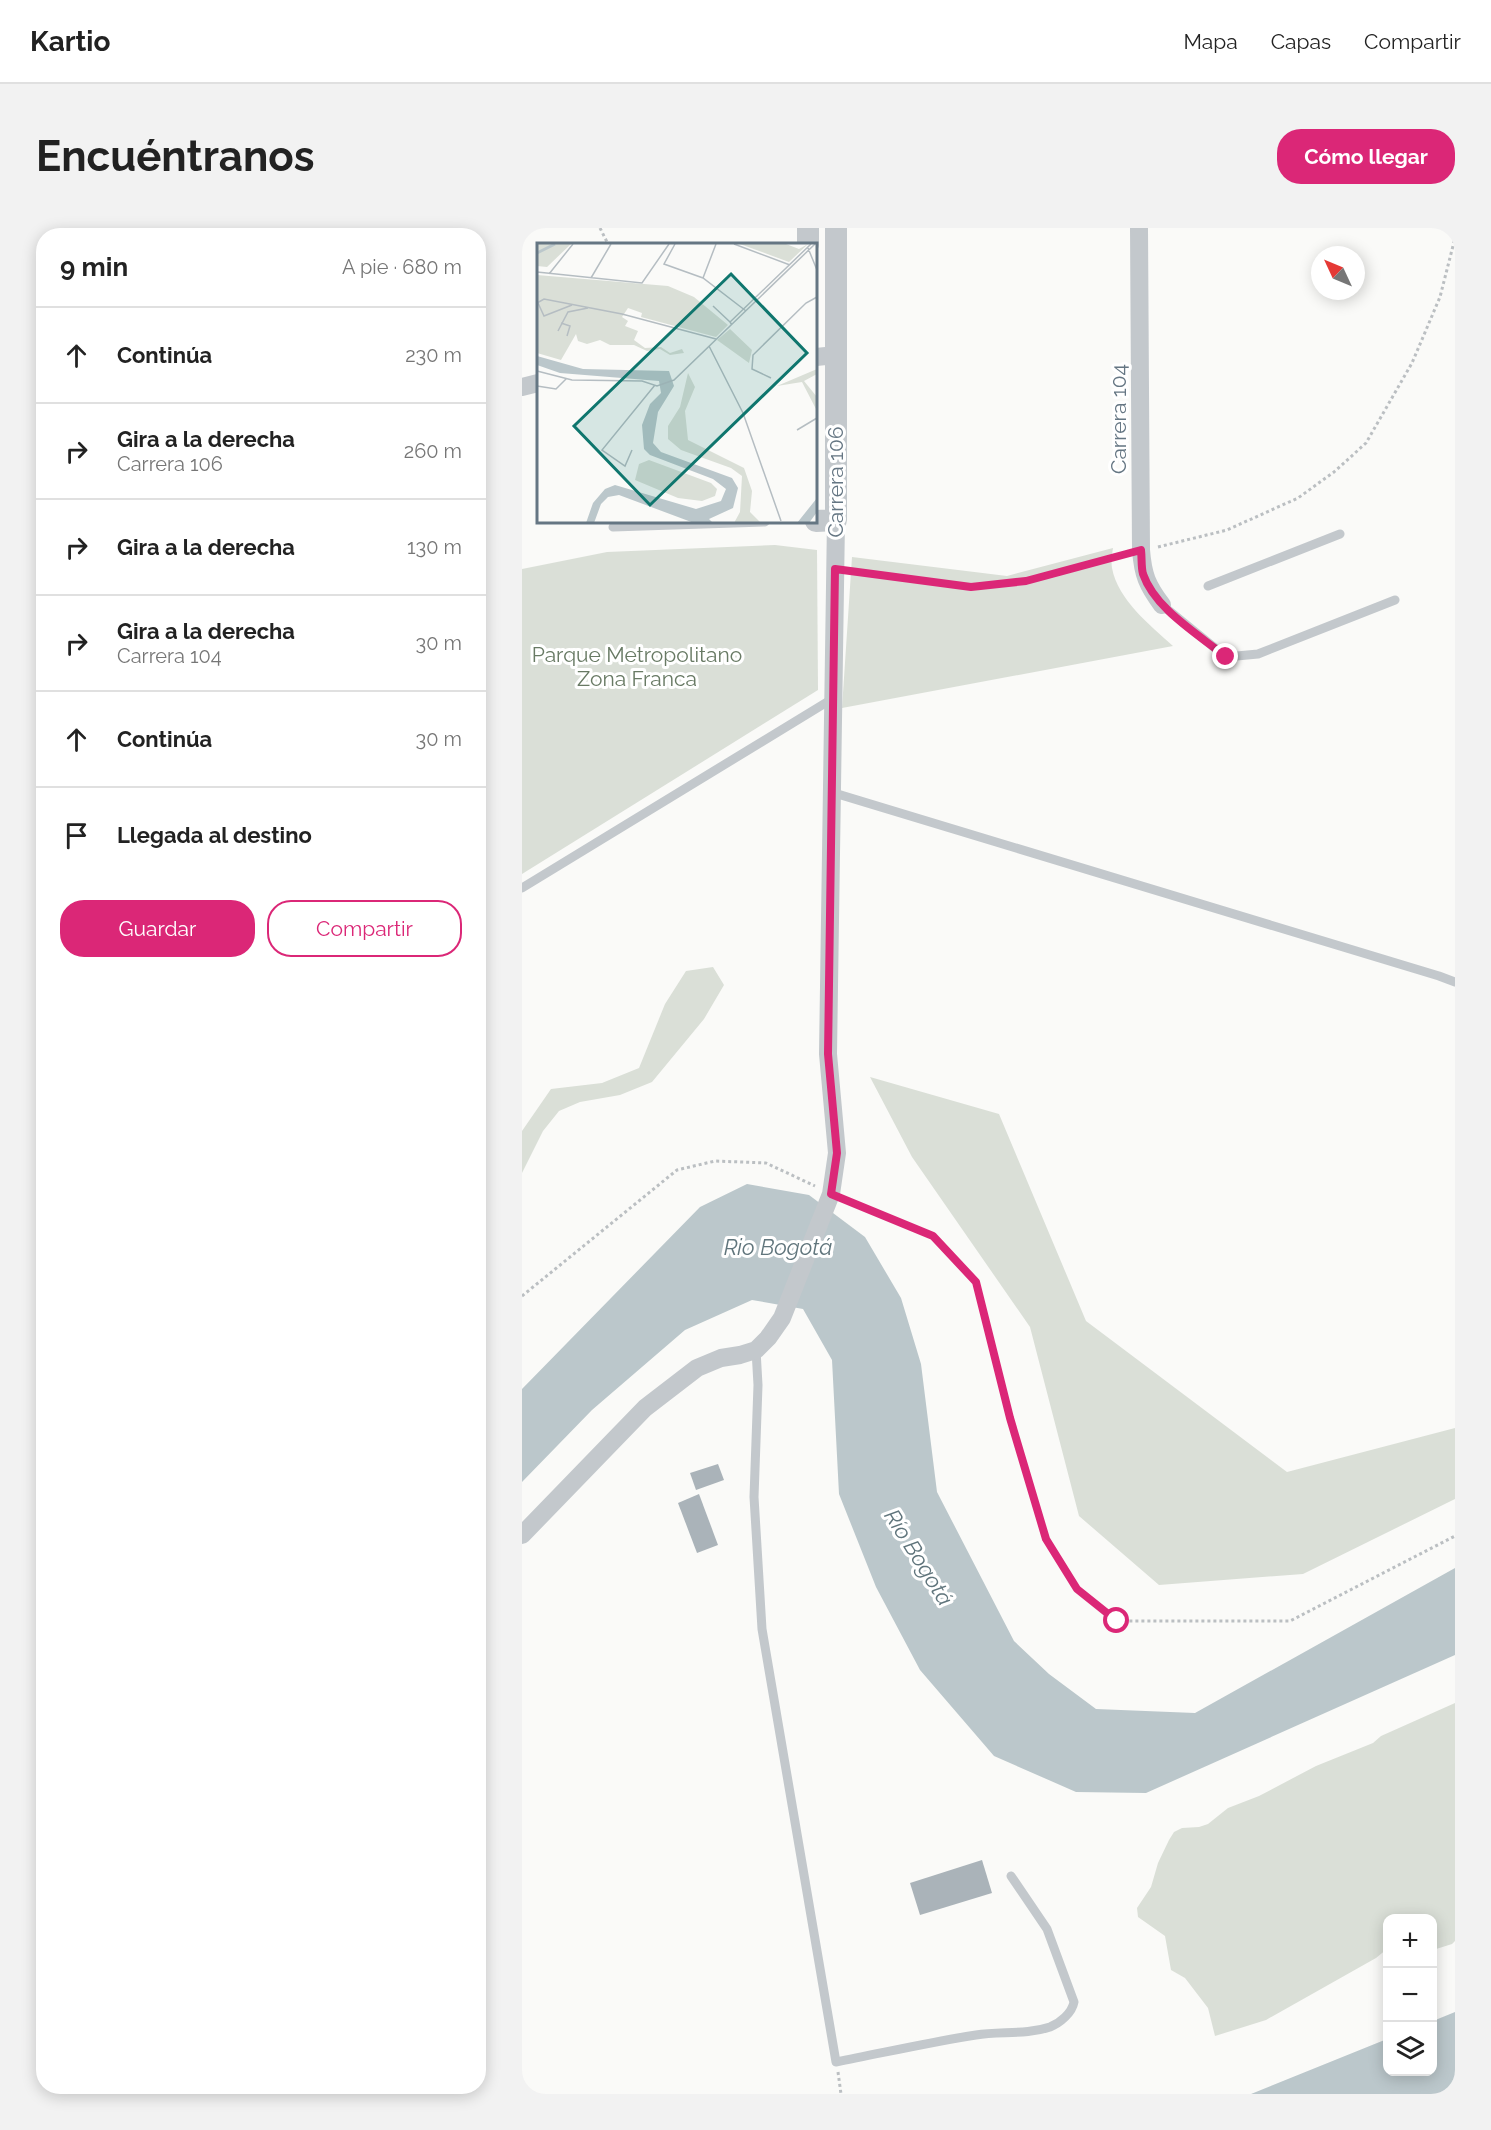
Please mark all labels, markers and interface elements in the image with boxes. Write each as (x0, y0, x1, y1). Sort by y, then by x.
text: Kartio (30, 25, 110, 58)
text: Mapa (1183, 29, 1238, 54)
text: Capas (1271, 29, 1331, 54)
text: Compartir (1364, 29, 1461, 54)
button: Cómo llegar (1277, 129, 1455, 184)
text: Encuéntranos (36, 132, 315, 181)
inset map (537, 243, 818, 524)
north arrow (1311, 246, 1365, 300)
text: 9 min (60, 252, 128, 282)
text: A pie · 680 m (342, 255, 462, 279)
icon: ahead (60, 339, 93, 372)
text: Continúa (117, 342, 212, 368)
text: 230 m (405, 343, 462, 367)
street label: Carrera 104 (1106, 364, 1131, 474)
text: Gira a la derecha (117, 426, 295, 452)
street label: Carrera 106 (823, 426, 848, 538)
icon: right (60, 435, 93, 468)
text: 260 m (404, 439, 462, 463)
text: Carrera 106 (117, 452, 223, 476)
icon: right (60, 531, 93, 564)
text: Gira a la derecha (117, 534, 295, 560)
text: 130 m (407, 535, 462, 559)
text: Gira a la derecha (117, 618, 295, 644)
icon: right (60, 627, 93, 660)
text: 30 m (416, 631, 462, 655)
park label: Parque Metropolitano Zona Franca (532, 642, 742, 691)
route end (1212, 643, 1238, 669)
text: Carrera 104 (117, 644, 222, 668)
icon: ahead (60, 723, 93, 756)
text: Continúa (117, 726, 212, 752)
text: 30 m (416, 727, 462, 751)
icon: arrive (60, 819, 93, 852)
text: Llegada al destino (117, 822, 312, 848)
button: Guardar (60, 900, 255, 957)
button: Compartir (267, 900, 462, 957)
water label: Rio Bogotá (724, 1234, 832, 1260)
water label: Río Bogotá (879, 1504, 959, 1610)
route start (1103, 1607, 1129, 1633)
map controls (1383, 1914, 1437, 2076)
button: + (1383, 1914, 1437, 1968)
button: − (1383, 1968, 1437, 2022)
button: layers (1383, 2022, 1437, 2076)

